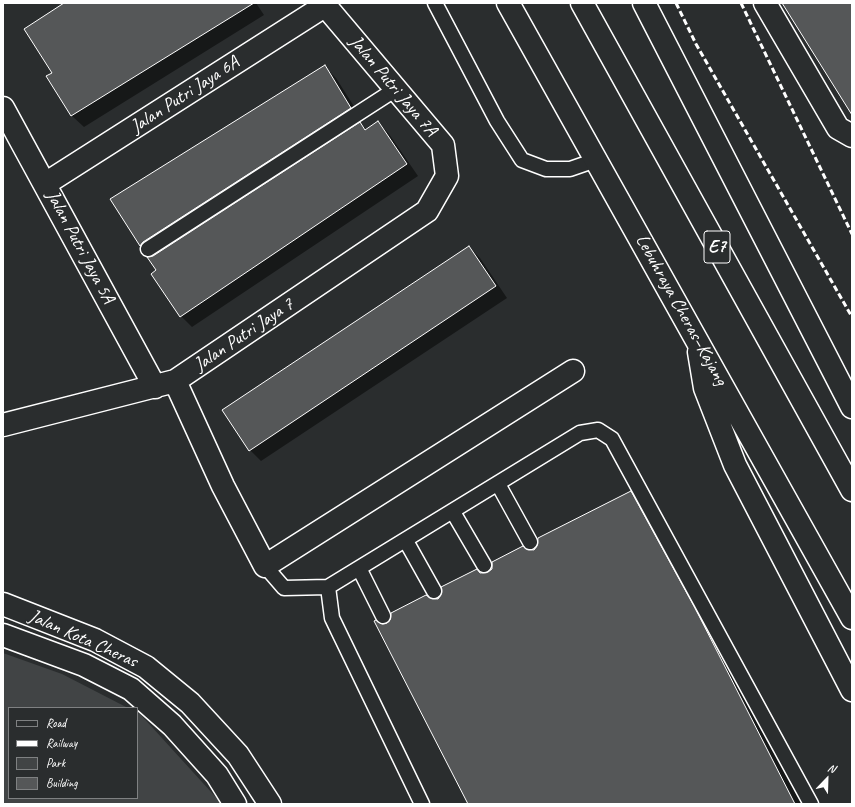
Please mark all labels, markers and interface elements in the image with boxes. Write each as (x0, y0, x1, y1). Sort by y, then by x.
street label: Jalan Putri Jaya 7A (344, 31, 442, 141)
street label: Jalan Putri Jaya 6A (126, 51, 244, 139)
street label: Jalan Putri Jaya 5A (41, 187, 119, 307)
street label: Lebuhraya Cheras–Kajang (630, 230, 732, 390)
road number: E7 (704, 231, 730, 263)
street label: Jalan Putri Jaya 7 (190, 293, 298, 377)
street label: Jalan Kota Cheras (25, 605, 141, 673)
legend (8, 707, 138, 799)
text: Road (46, 715, 66, 731)
text: Railway (46, 735, 77, 751)
text: Park (46, 755, 65, 771)
north arrow (807, 759, 847, 799)
text: N (826, 760, 838, 776)
text: Building (46, 775, 78, 791)

